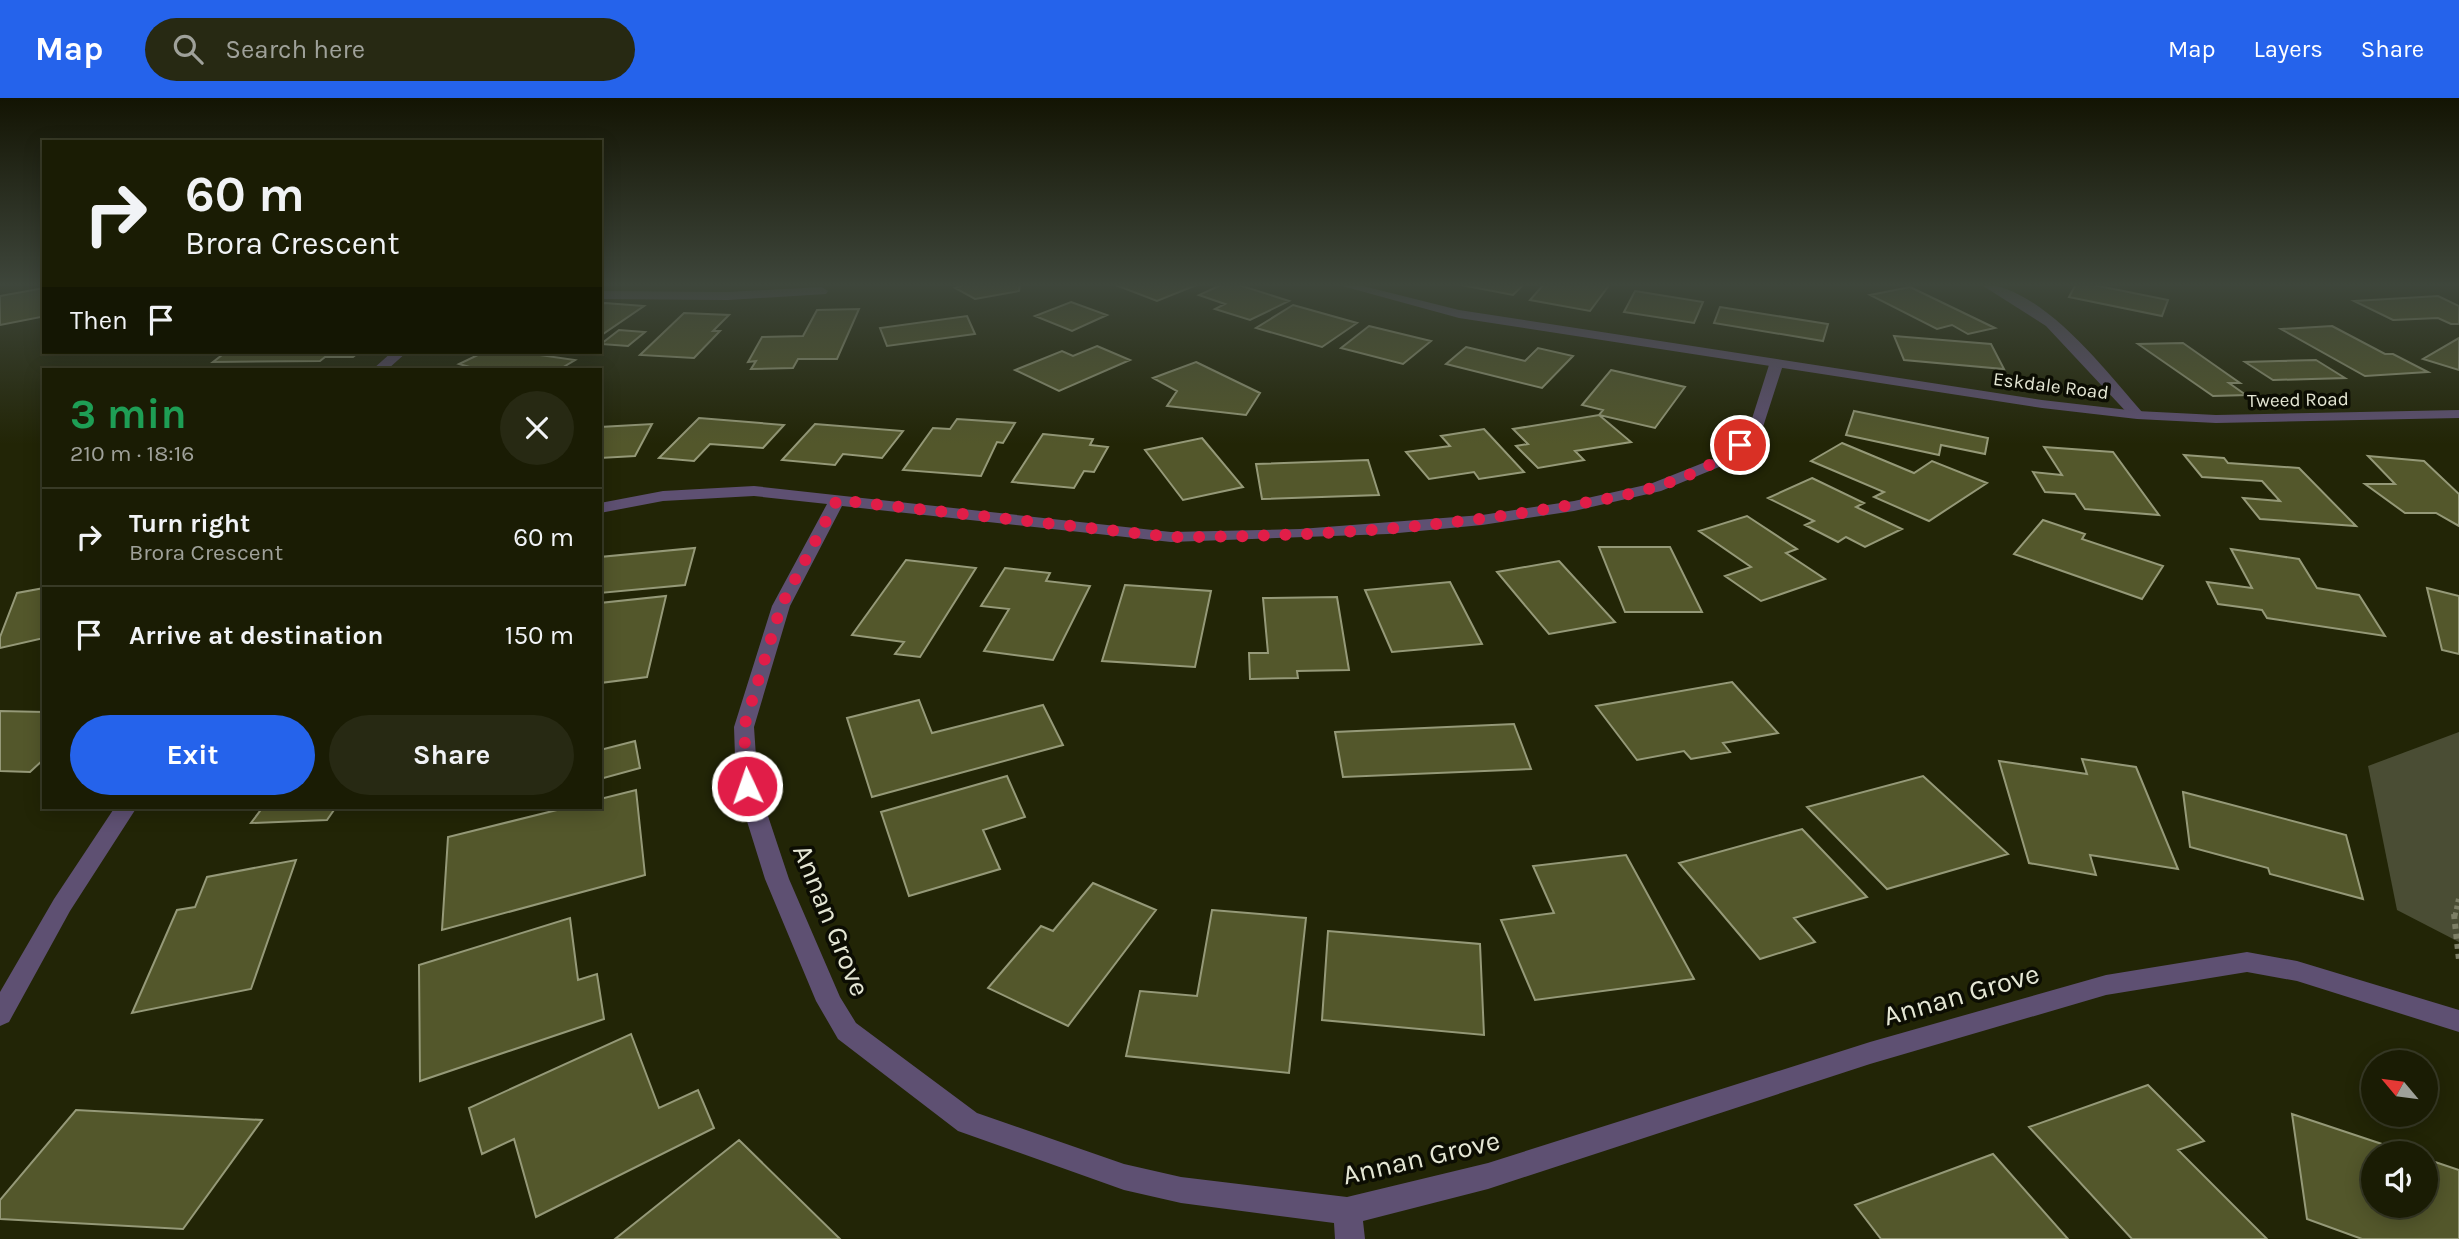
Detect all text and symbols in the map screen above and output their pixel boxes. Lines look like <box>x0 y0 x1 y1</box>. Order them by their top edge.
search box <box>145 18 635 81</box>
text: Map <box>35 30 103 68</box>
icon: search <box>169 30 207 68</box>
text: Search here <box>225 34 365 65</box>
text: Map <box>2168 35 2216 63</box>
text: Layers <box>2254 35 2323 63</box>
text: Share <box>2361 35 2424 63</box>
text: 60 m <box>185 166 305 223</box>
icon: right <box>70 168 161 259</box>
text: Brora Crescent <box>185 225 399 262</box>
icon: arrive <box>142 301 180 339</box>
text: Then <box>70 305 128 336</box>
street label: Eskdale Road <box>1992 368 2110 404</box>
street label: Tweed Road <box>2247 388 2349 412</box>
text: 3 min <box>70 389 187 439</box>
button: close <box>500 391 574 465</box>
pin <box>1710 415 1770 475</box>
icon: arrive <box>1721 426 1759 464</box>
text: 210 m · 18:16 <box>70 440 194 467</box>
text: Turn right <box>129 508 250 539</box>
icon: right <box>70 518 108 556</box>
text: 60 m <box>513 522 574 553</box>
text: Brora Crescent <box>129 539 283 566</box>
icon: arrive <box>70 616 108 654</box>
text: Arrive at destination <box>129 620 383 651</box>
text: 150 m <box>505 620 574 651</box>
button: Exit <box>70 715 315 795</box>
button: Share <box>329 715 574 795</box>
position arrow <box>710 749 784 823</box>
street label: Annan Grove <box>786 839 877 1001</box>
street label: Annan Grove <box>1879 956 2043 1032</box>
north arrow <box>2361 1050 2438 1127</box>
map controls <box>2361 1050 2438 1218</box>
street label: Annan Grove <box>1339 1123 1503 1192</box>
button: sound <box>2361 1141 2438 1218</box>

